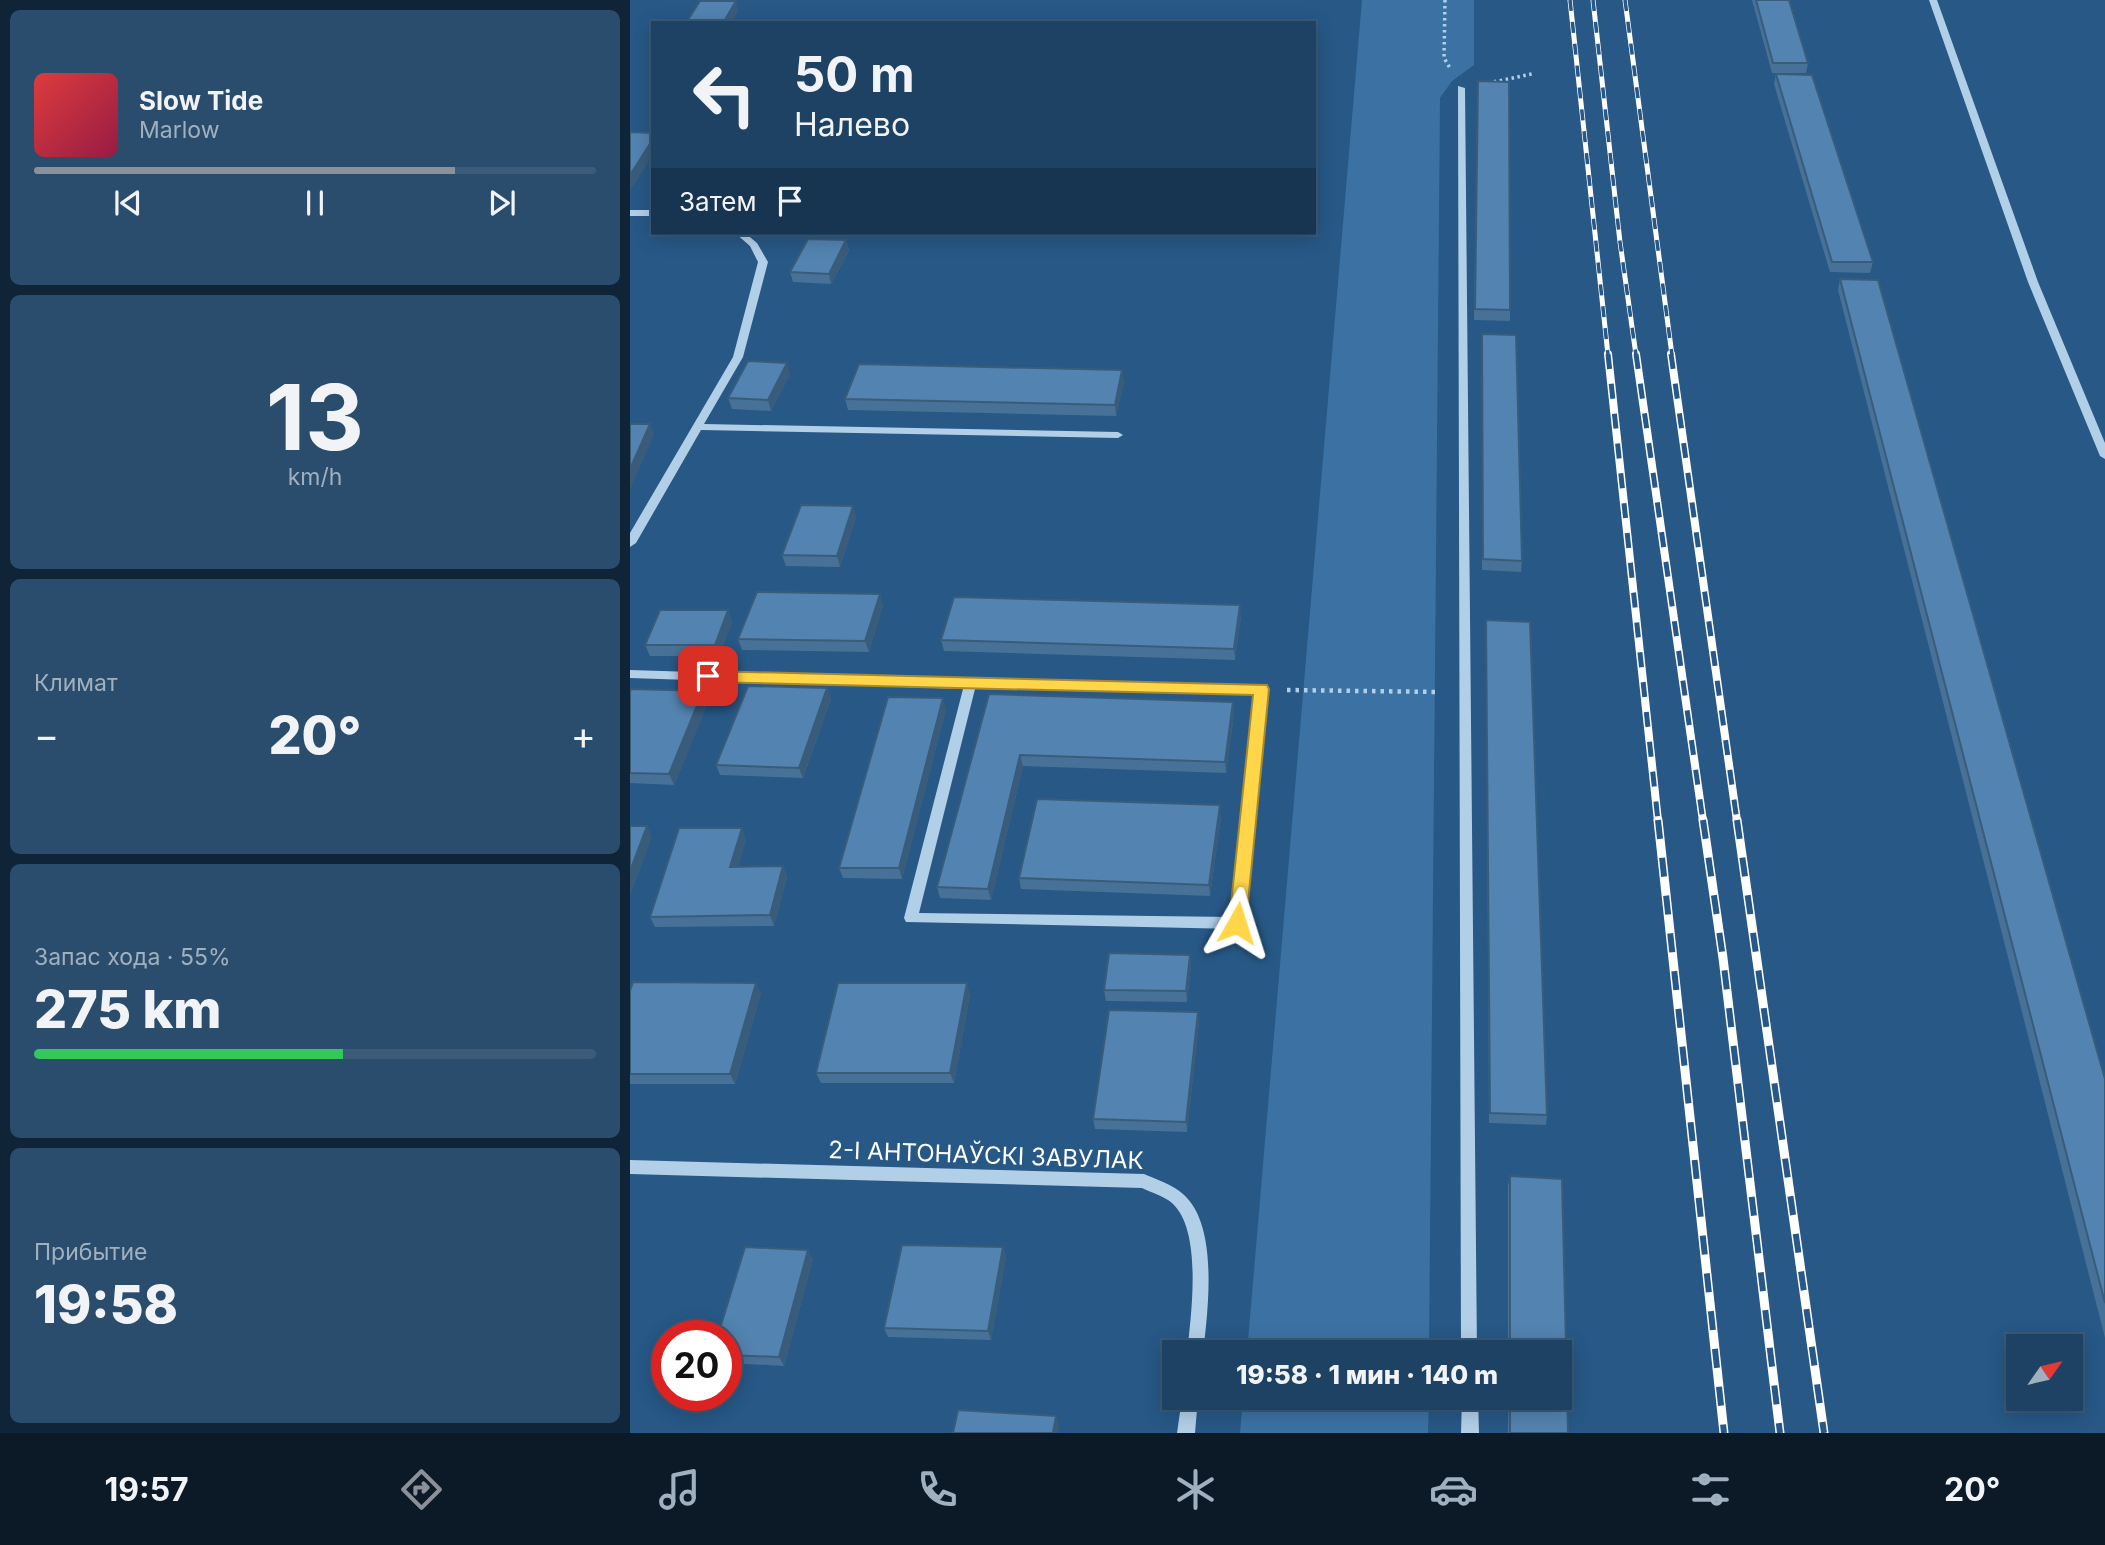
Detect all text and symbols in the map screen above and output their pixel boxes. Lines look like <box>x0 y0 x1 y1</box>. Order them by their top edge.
text: 50 m <box>794 45 915 104</box>
icon: left <box>679 49 770 140</box>
text: Slow Tide <box>139 85 263 116</box>
text: Налево <box>794 105 910 144</box>
text: Marlow <box>139 116 219 144</box>
icon: arrive <box>771 182 809 220</box>
icon: previous <box>109 184 147 222</box>
icon: pause <box>296 184 334 222</box>
icon: next <box>483 184 521 222</box>
text: Затем <box>679 186 757 217</box>
text: 13 <box>266 362 364 472</box>
text: km/h <box>288 463 342 491</box>
pin <box>678 646 738 706</box>
icon: arrive <box>689 657 727 695</box>
text: Климат <box>34 669 118 697</box>
text: 20° <box>268 704 362 767</box>
text: − <box>34 712 59 758</box>
text: + <box>571 712 596 758</box>
position arrow <box>1200 886 1274 960</box>
text: Запас хода · 55% <box>34 943 230 971</box>
text: 275 km <box>34 978 222 1041</box>
street label: 2-І АНТОНАЎСКІ ЗАВУЛАК <box>828 1134 1144 1175</box>
text: Прибытие <box>34 1238 147 1266</box>
text: 19:58 <box>34 1273 178 1336</box>
speed limit sign: 20 <box>651 1320 742 1411</box>
north arrow <box>2006 1334 2082 1410</box>
map controls <box>2006 1334 2083 1411</box>
text: 19:58 · 1 мин · 140 m <box>1236 1359 1498 1390</box>
icon: directions <box>397 1465 446 1514</box>
icon: music <box>655 1465 704 1514</box>
icon: phone <box>913 1465 962 1514</box>
icon: climate <box>1171 1465 1220 1514</box>
icon: car <box>1429 1465 1478 1514</box>
icon: filters <box>1686 1465 1735 1514</box>
text: 19:57 <box>104 1470 189 1509</box>
text: 20° <box>1944 1470 2001 1509</box>

